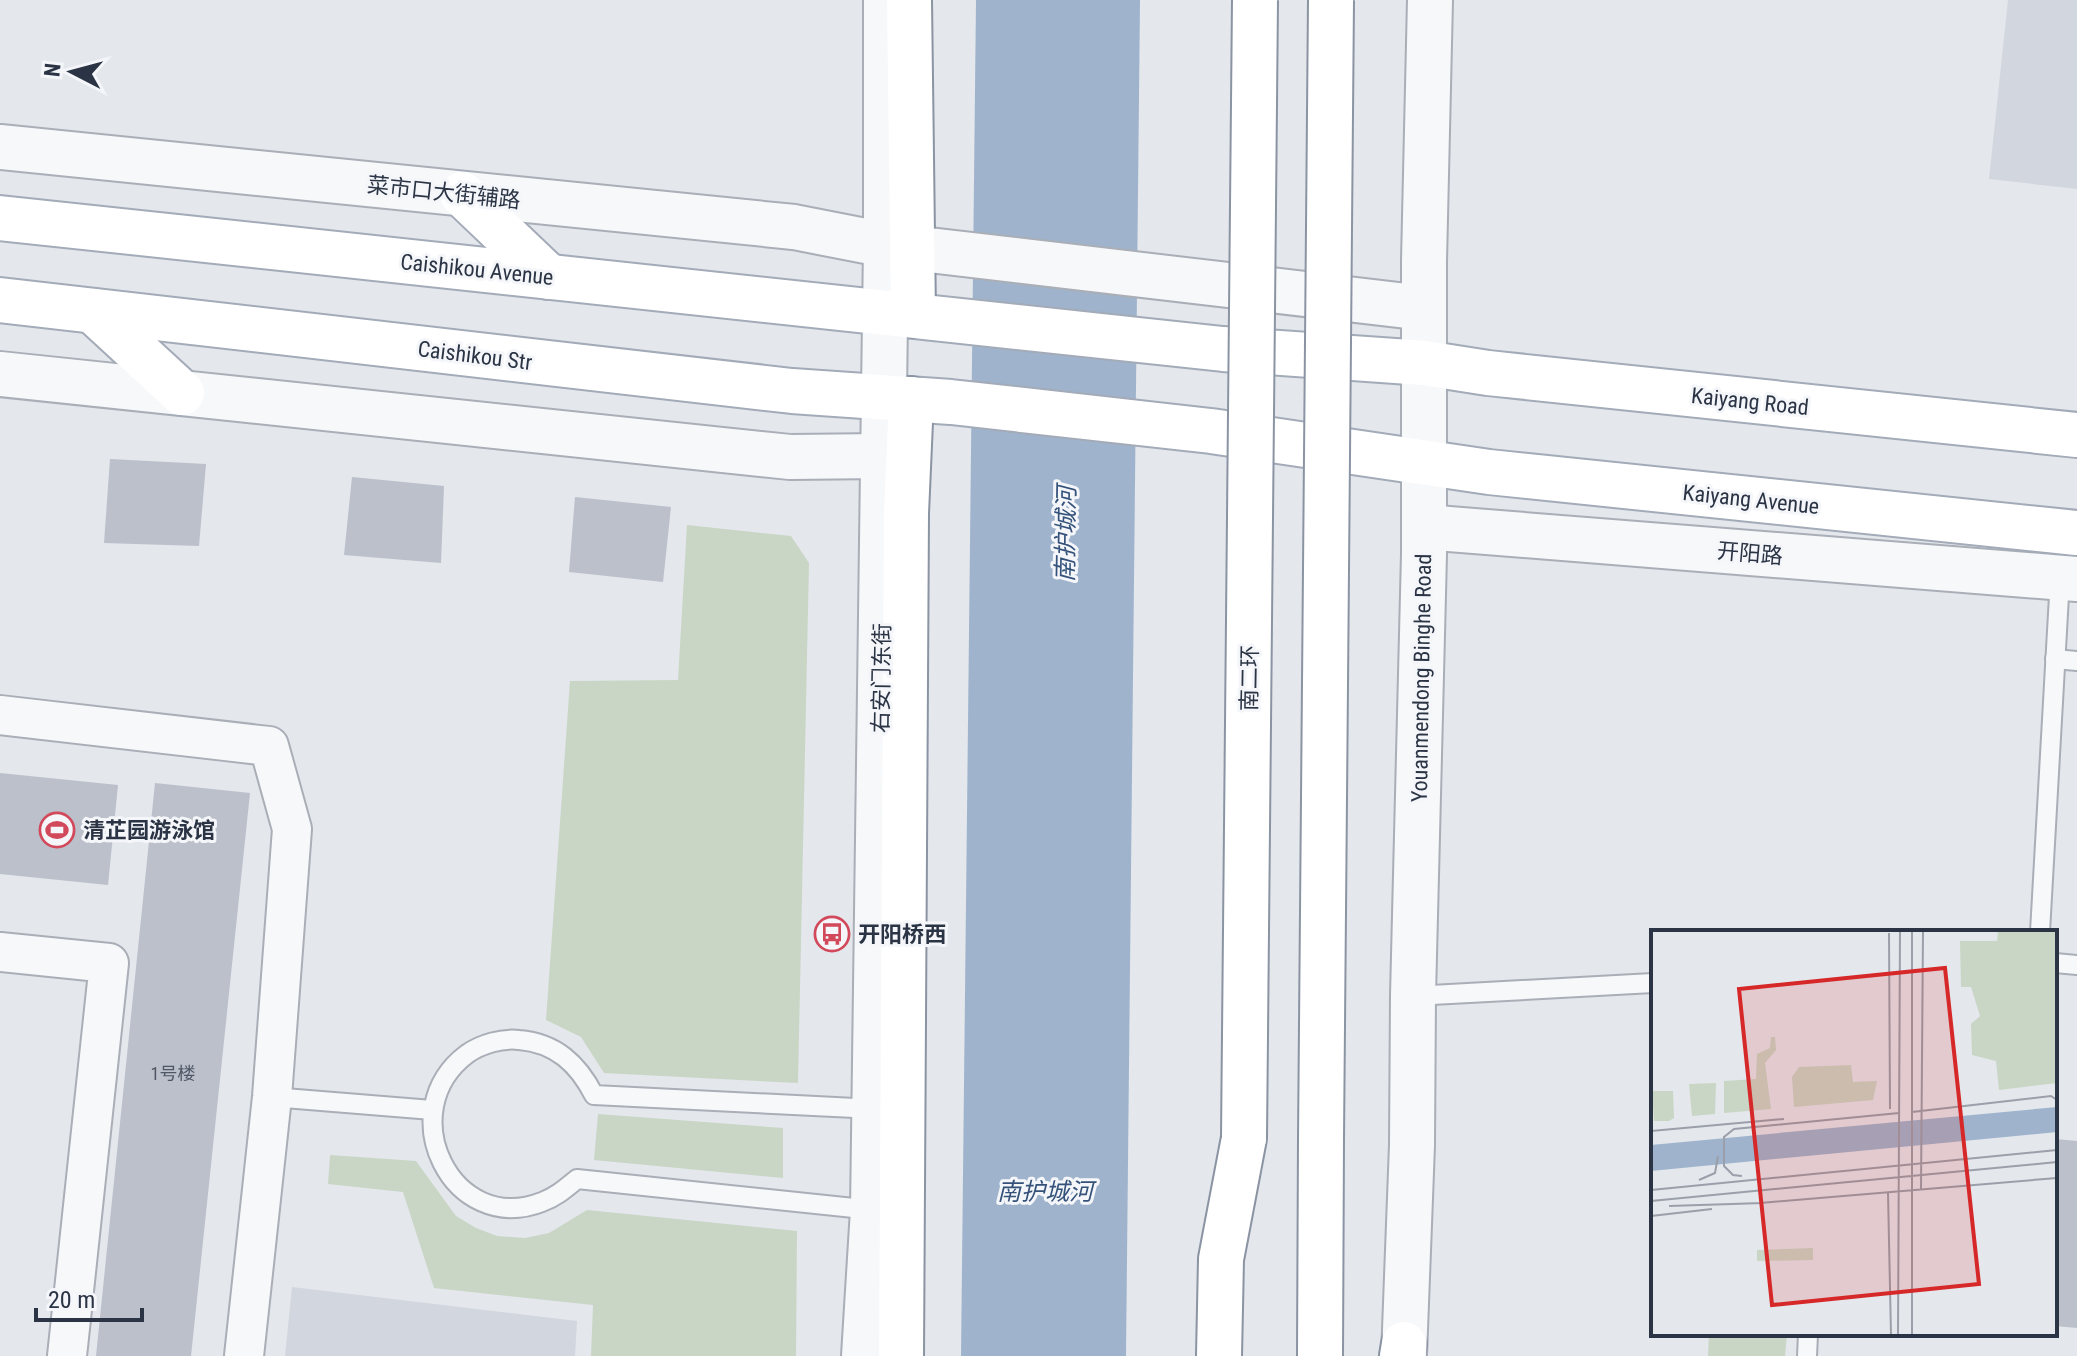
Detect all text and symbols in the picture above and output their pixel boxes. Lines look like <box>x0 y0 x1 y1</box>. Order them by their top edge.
north arrow <box>32 32 112 112</box>
text: N <box>39 62 66 78</box>
street label: 菜市口大街辅路 <box>366 172 522 213</box>
street label: Caishikou Avenue <box>399 249 555 290</box>
street label: Caishikou Str <box>416 336 534 375</box>
street label: Kaiyang Road <box>1690 383 1810 420</box>
street label: Kaiyang Avenue <box>1682 480 1820 519</box>
water label: 南护城河 <box>1051 482 1081 582</box>
street label: 开阳路 <box>1716 538 1784 569</box>
street label: Youanmendong Binghe Road <box>1407 554 1436 802</box>
street label: 右安门东街 <box>868 623 895 733</box>
street label: 南二环 <box>1236 645 1263 711</box>
sports icon: 清芷园游泳馆 <box>38 811 76 849</box>
place label: 清芷园游泳馆 <box>83 818 215 843</box>
bus stop icon: 开阳桥西 <box>813 915 851 953</box>
place label: 开阳桥西 <box>858 922 946 947</box>
inset map <box>1651 930 2057 1336</box>
house number: 1号楼 <box>151 1063 195 1084</box>
water label: 南护城河 <box>997 1178 1097 1206</box>
scale bar <box>36 1272 142 1322</box>
text: 20 m <box>48 1286 95 1314</box>

